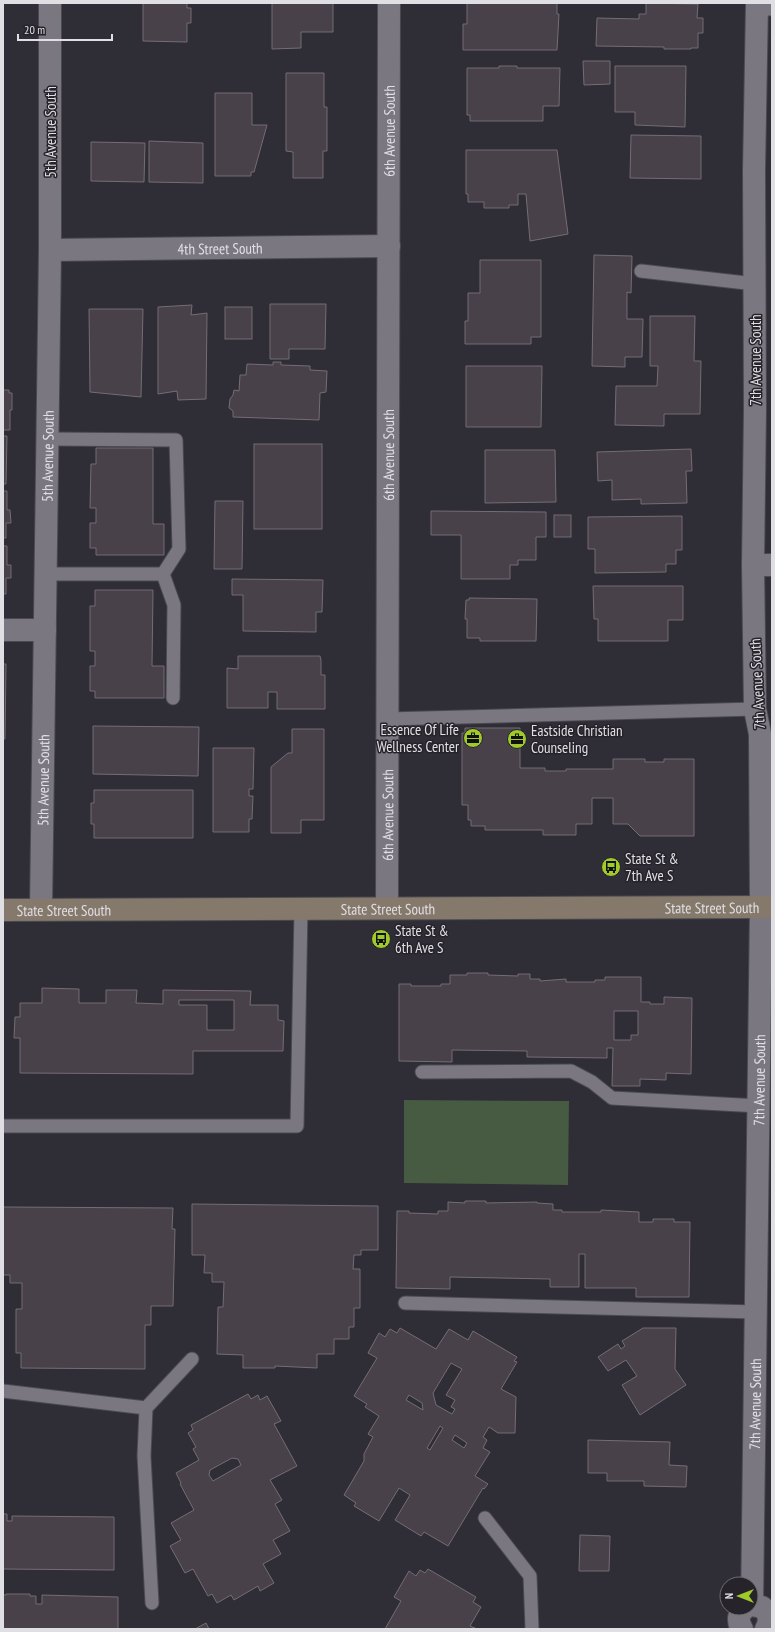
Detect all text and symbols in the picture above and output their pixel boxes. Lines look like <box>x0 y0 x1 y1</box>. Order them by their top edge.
scale bar <box>18 16 112 42</box>
text: 20 m <box>24 22 45 37</box>
street label: 6th Avenue South <box>379 85 398 177</box>
street label: 5th Avenue South <box>41 86 60 178</box>
street label: 4th Street South <box>177 238 263 258</box>
street label: 7th Avenue South <box>746 314 765 406</box>
street label: 6th Avenue South <box>378 409 398 501</box>
street label: 5th Avenue South <box>37 410 57 502</box>
street label: 7th Avenue South <box>745 638 769 730</box>
place label: Essence Of Life Wellness Center <box>377 720 460 756</box>
place label: Eastside Christian Counseling <box>531 721 623 757</box>
office icon: Essence Of Life Wellness Center <box>462 727 484 749</box>
office icon: Eastside Christian Counseling <box>506 728 528 750</box>
street label: 5th Avenue South <box>33 734 53 826</box>
street label: 6th Avenue South <box>378 769 397 861</box>
place label: State St & 7th Ave S <box>625 849 679 885</box>
bus stop icon: State St & 7th Ave S <box>600 856 622 878</box>
street label: State Street South <box>665 898 759 917</box>
street label: State Street South <box>341 899 435 918</box>
street label: State Street South <box>17 900 111 919</box>
place label: State St & 6th Ave S <box>395 921 449 957</box>
bus stop icon: State St & 6th Ave S <box>370 928 392 950</box>
street label: 7th Avenue South <box>749 1034 769 1126</box>
street label: 7th Avenue South <box>745 1358 765 1450</box>
north arrow <box>719 1576 759 1616</box>
text: N <box>722 1593 736 1599</box>

